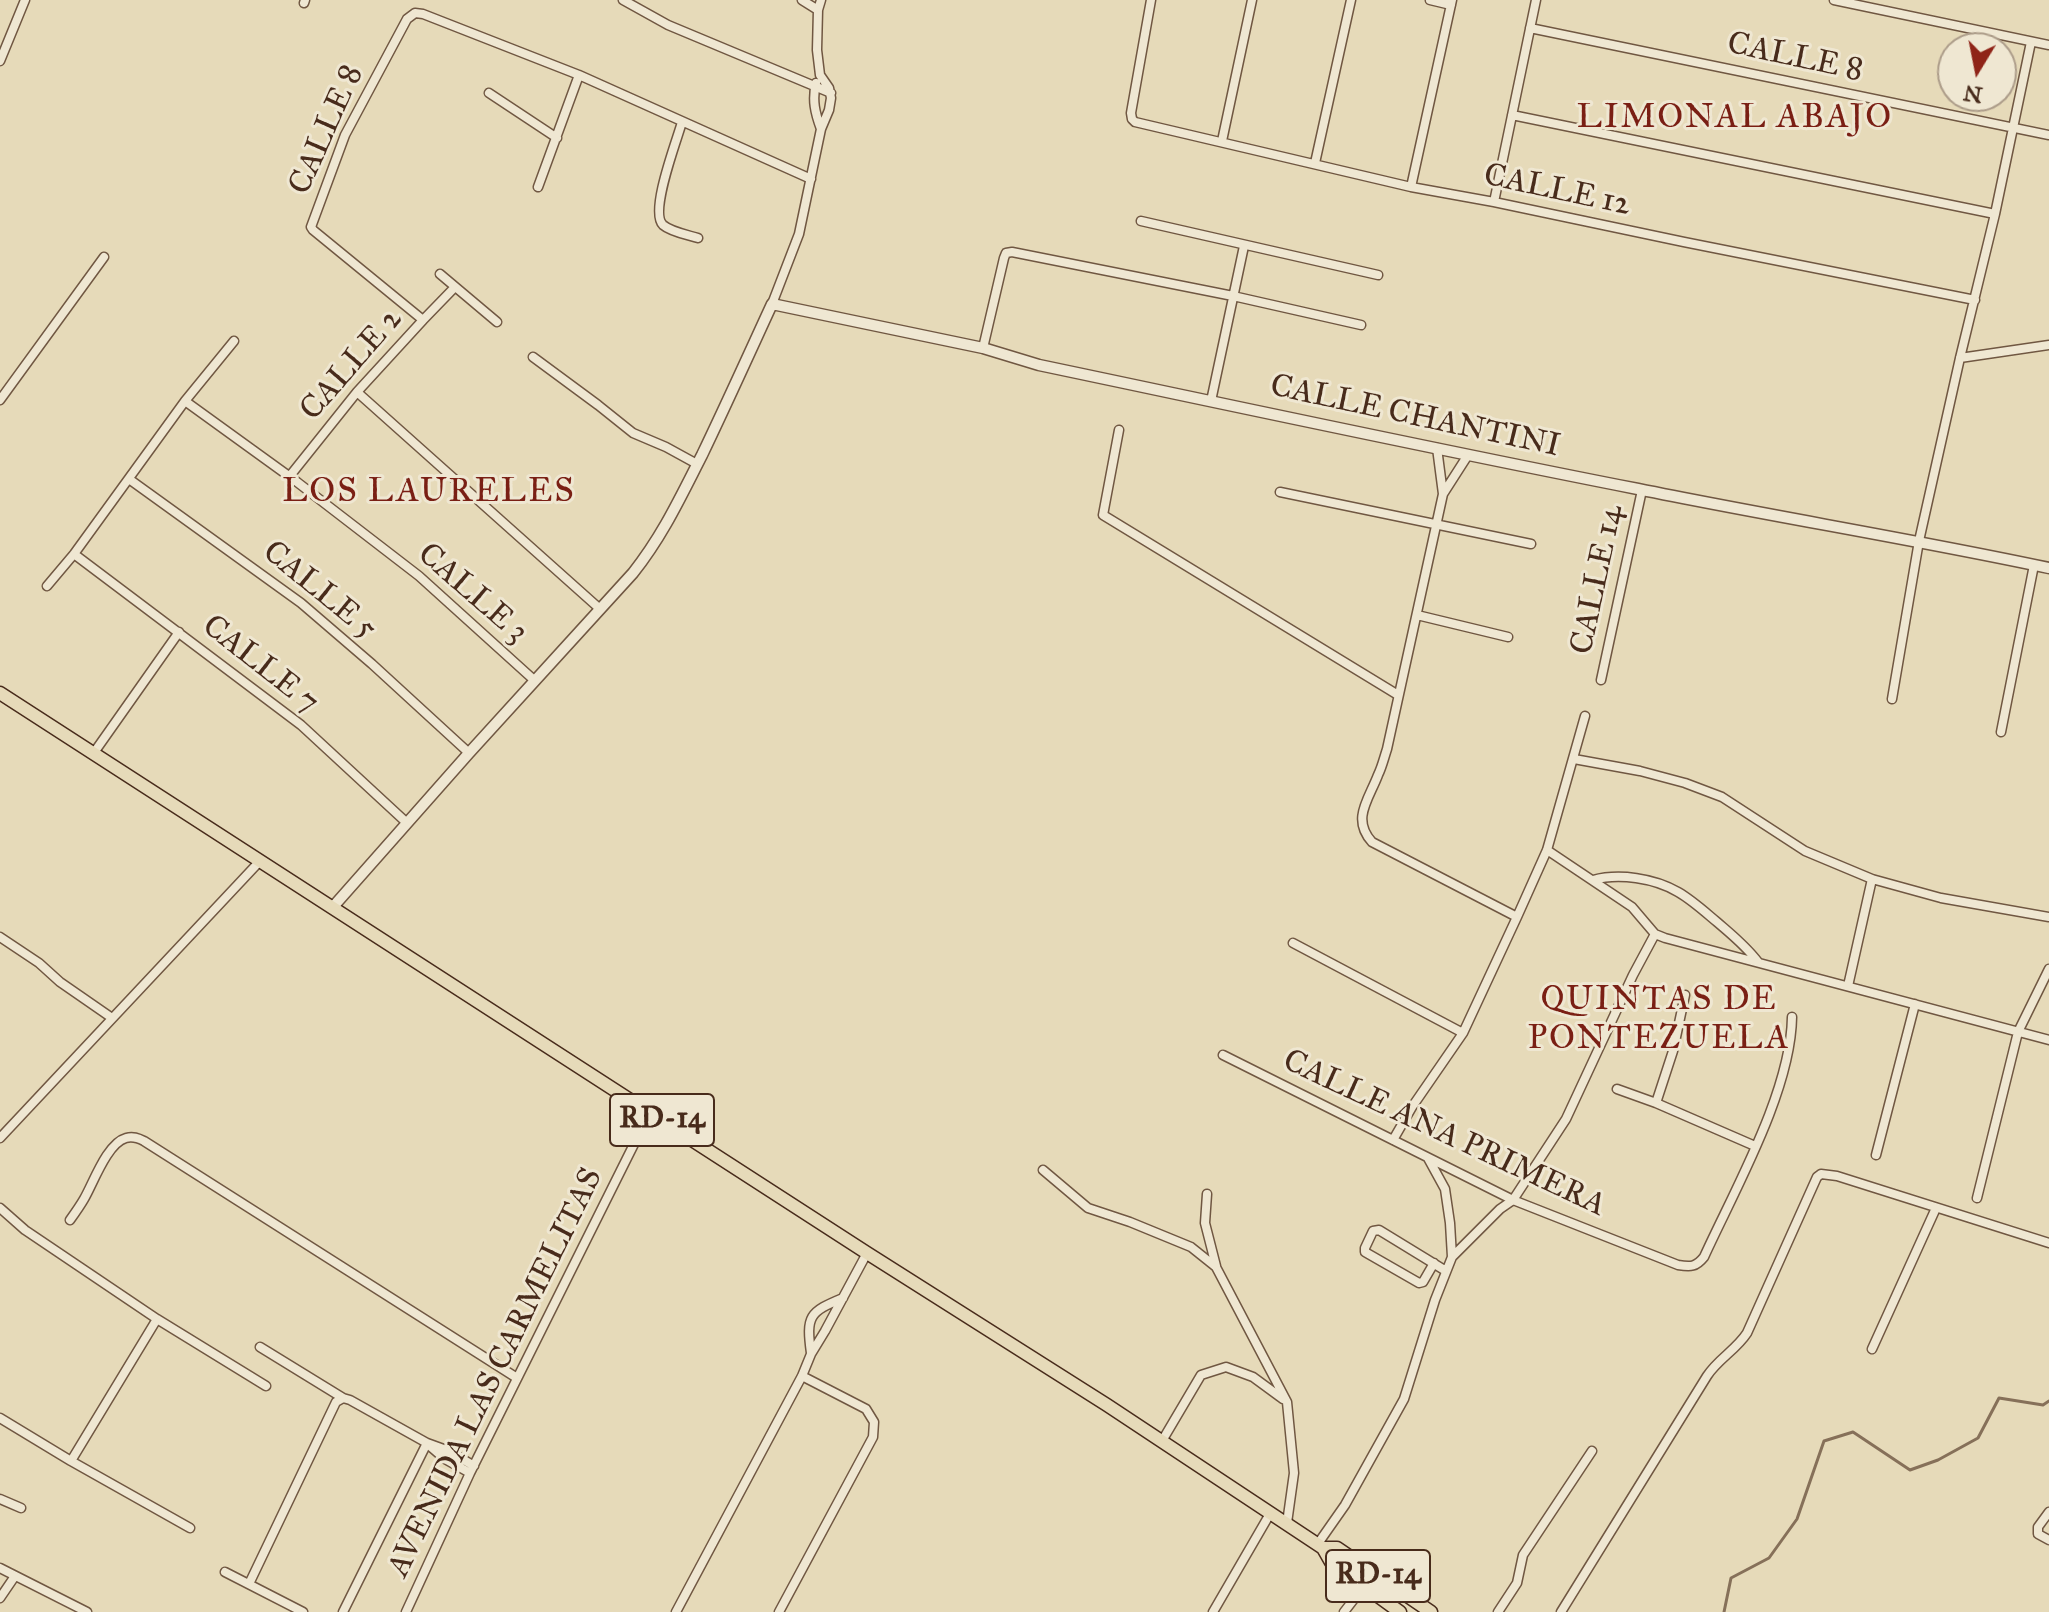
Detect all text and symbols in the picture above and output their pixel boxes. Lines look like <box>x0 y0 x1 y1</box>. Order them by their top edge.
street label: CALLE 8 <box>1724 25 1866 91</box>
north arrow <box>1937 32 2017 112</box>
street label: CALLE 8 <box>282 59 372 201</box>
text: N <box>1962 79 1985 109</box>
district label: LIMONAL ABAJO <box>1577 99 1893 139</box>
street label: CALLE 12 <box>1480 157 1634 225</box>
street label: CALLE 2 <box>293 301 411 429</box>
street label: CALLE CHANTINI <box>1267 368 1563 466</box>
district label: LOS LAURELES <box>282 473 576 513</box>
street label: CALLE 14 <box>1564 502 1632 658</box>
street label: CALLE 5 <box>254 533 384 649</box>
street label: CALLE 3 <box>409 536 535 652</box>
street label: CALLE 7 <box>194 608 326 722</box>
district label: QUINTAS DE PONTEZUELA <box>1528 981 1790 1060</box>
street label: CALLE ANA PRIMERA <box>1276 1042 1612 1226</box>
road number: RD-14 <box>610 1094 714 1146</box>
street label: AVENIDA LAS CARMELITAS <box>380 1162 612 1584</box>
road number: RD-14 <box>1326 1550 1430 1602</box>

